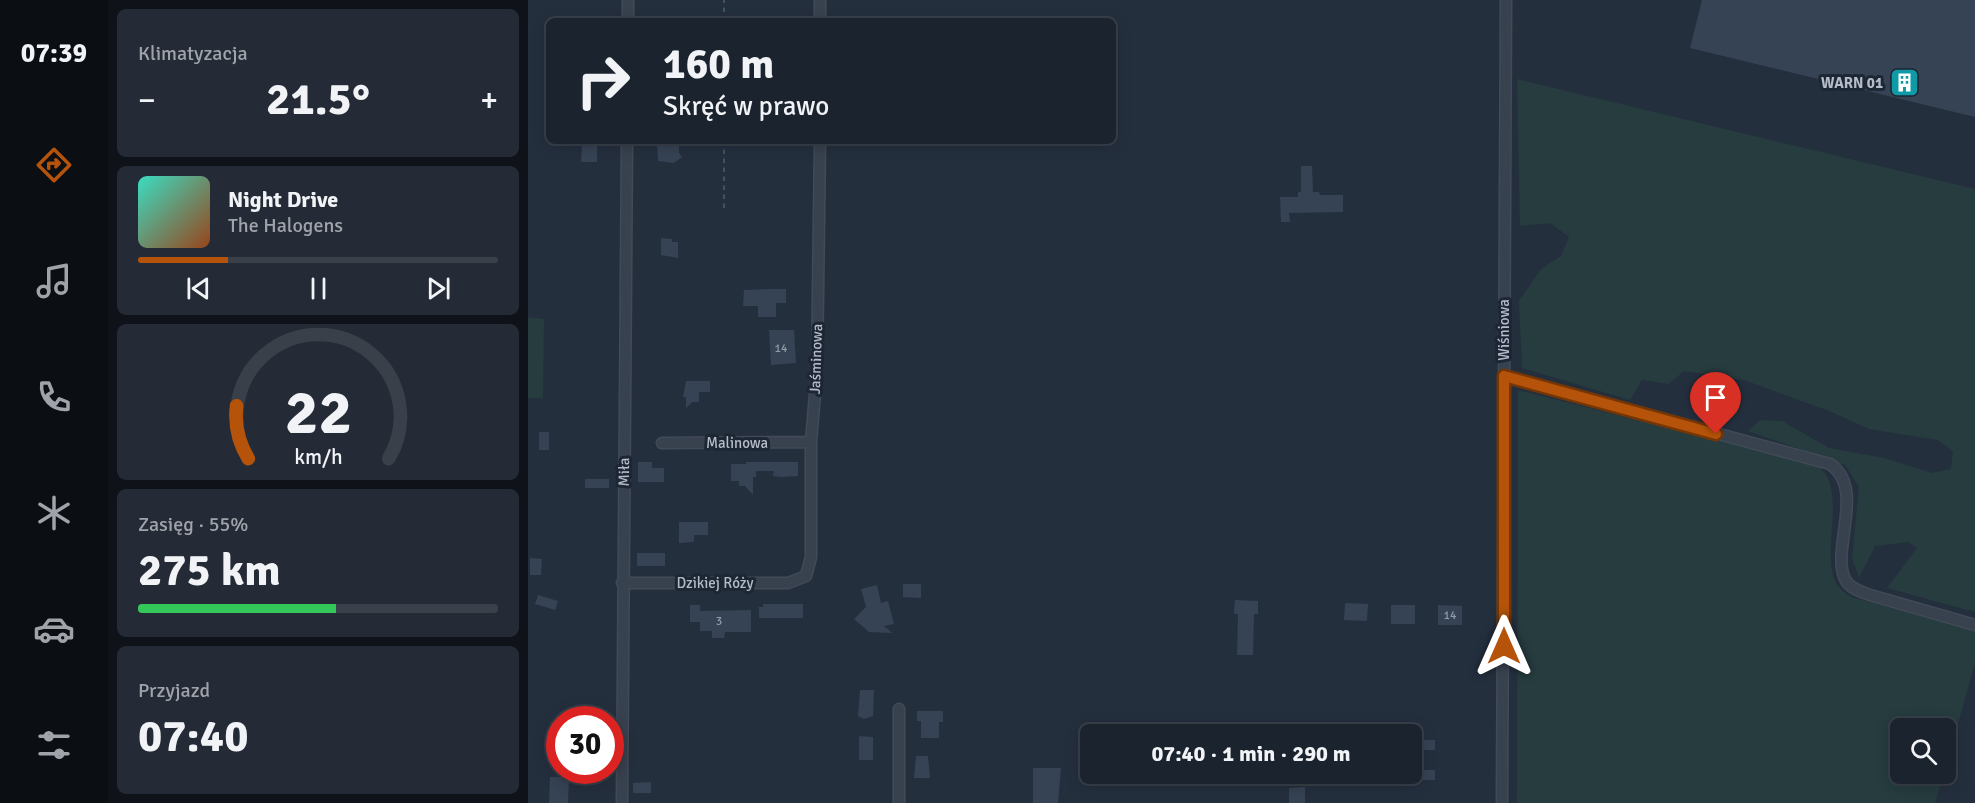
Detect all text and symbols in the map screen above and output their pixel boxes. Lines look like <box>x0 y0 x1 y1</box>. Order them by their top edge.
text: 07:39 <box>21 37 87 70</box>
text: 160 m <box>663 39 774 90</box>
text: Klimatyzacja <box>138 41 248 66</box>
icon: right <box>564 42 642 120</box>
building icon: WARN 01 <box>1888 67 1920 99</box>
text: 21.5° <box>266 72 370 127</box>
place label: WARN 01 <box>1821 74 1883 92</box>
text: − <box>138 80 156 121</box>
text: + <box>480 80 498 121</box>
text: Skręć w prawo <box>663 90 829 123</box>
icon: directions <box>33 144 75 186</box>
text: Night Drive <box>228 186 338 213</box>
text: The Halogens <box>228 213 343 238</box>
icon: music <box>33 260 75 302</box>
icon: previous <box>182 272 215 305</box>
icon: pause <box>302 272 335 305</box>
icon: next <box>422 272 455 305</box>
street label: Wiśniowa <box>1495 299 1513 361</box>
street label: Jaśminowa <box>806 323 826 395</box>
house number: 14 <box>775 341 788 356</box>
pin <box>1690 372 1741 434</box>
text: 22 <box>284 374 352 451</box>
icon: phone <box>33 376 75 418</box>
icon: arrive <box>1699 381 1732 414</box>
street label: Malinowa <box>706 434 768 452</box>
text: km/h <box>294 444 342 470</box>
street label: Miła <box>615 457 633 487</box>
icon: climate <box>33 492 75 534</box>
text: Zasięg · 55% <box>138 512 248 537</box>
text: 275 km <box>138 543 281 598</box>
street label: Dzikiej Róży <box>677 574 753 592</box>
icon: car <box>33 608 75 650</box>
house number: 14 <box>1444 608 1457 623</box>
house number: 3 <box>716 614 722 629</box>
position arrow <box>1472 614 1536 678</box>
text: Przyjazd <box>138 678 210 703</box>
speed limit sign: 30 <box>546 706 624 784</box>
text: 07:40 <box>138 709 248 764</box>
map controls <box>1890 718 1956 784</box>
button: search <box>1890 718 1956 784</box>
icon: filters <box>33 724 75 766</box>
text: 07:40 · 1 min · 290 m <box>1151 740 1351 767</box>

